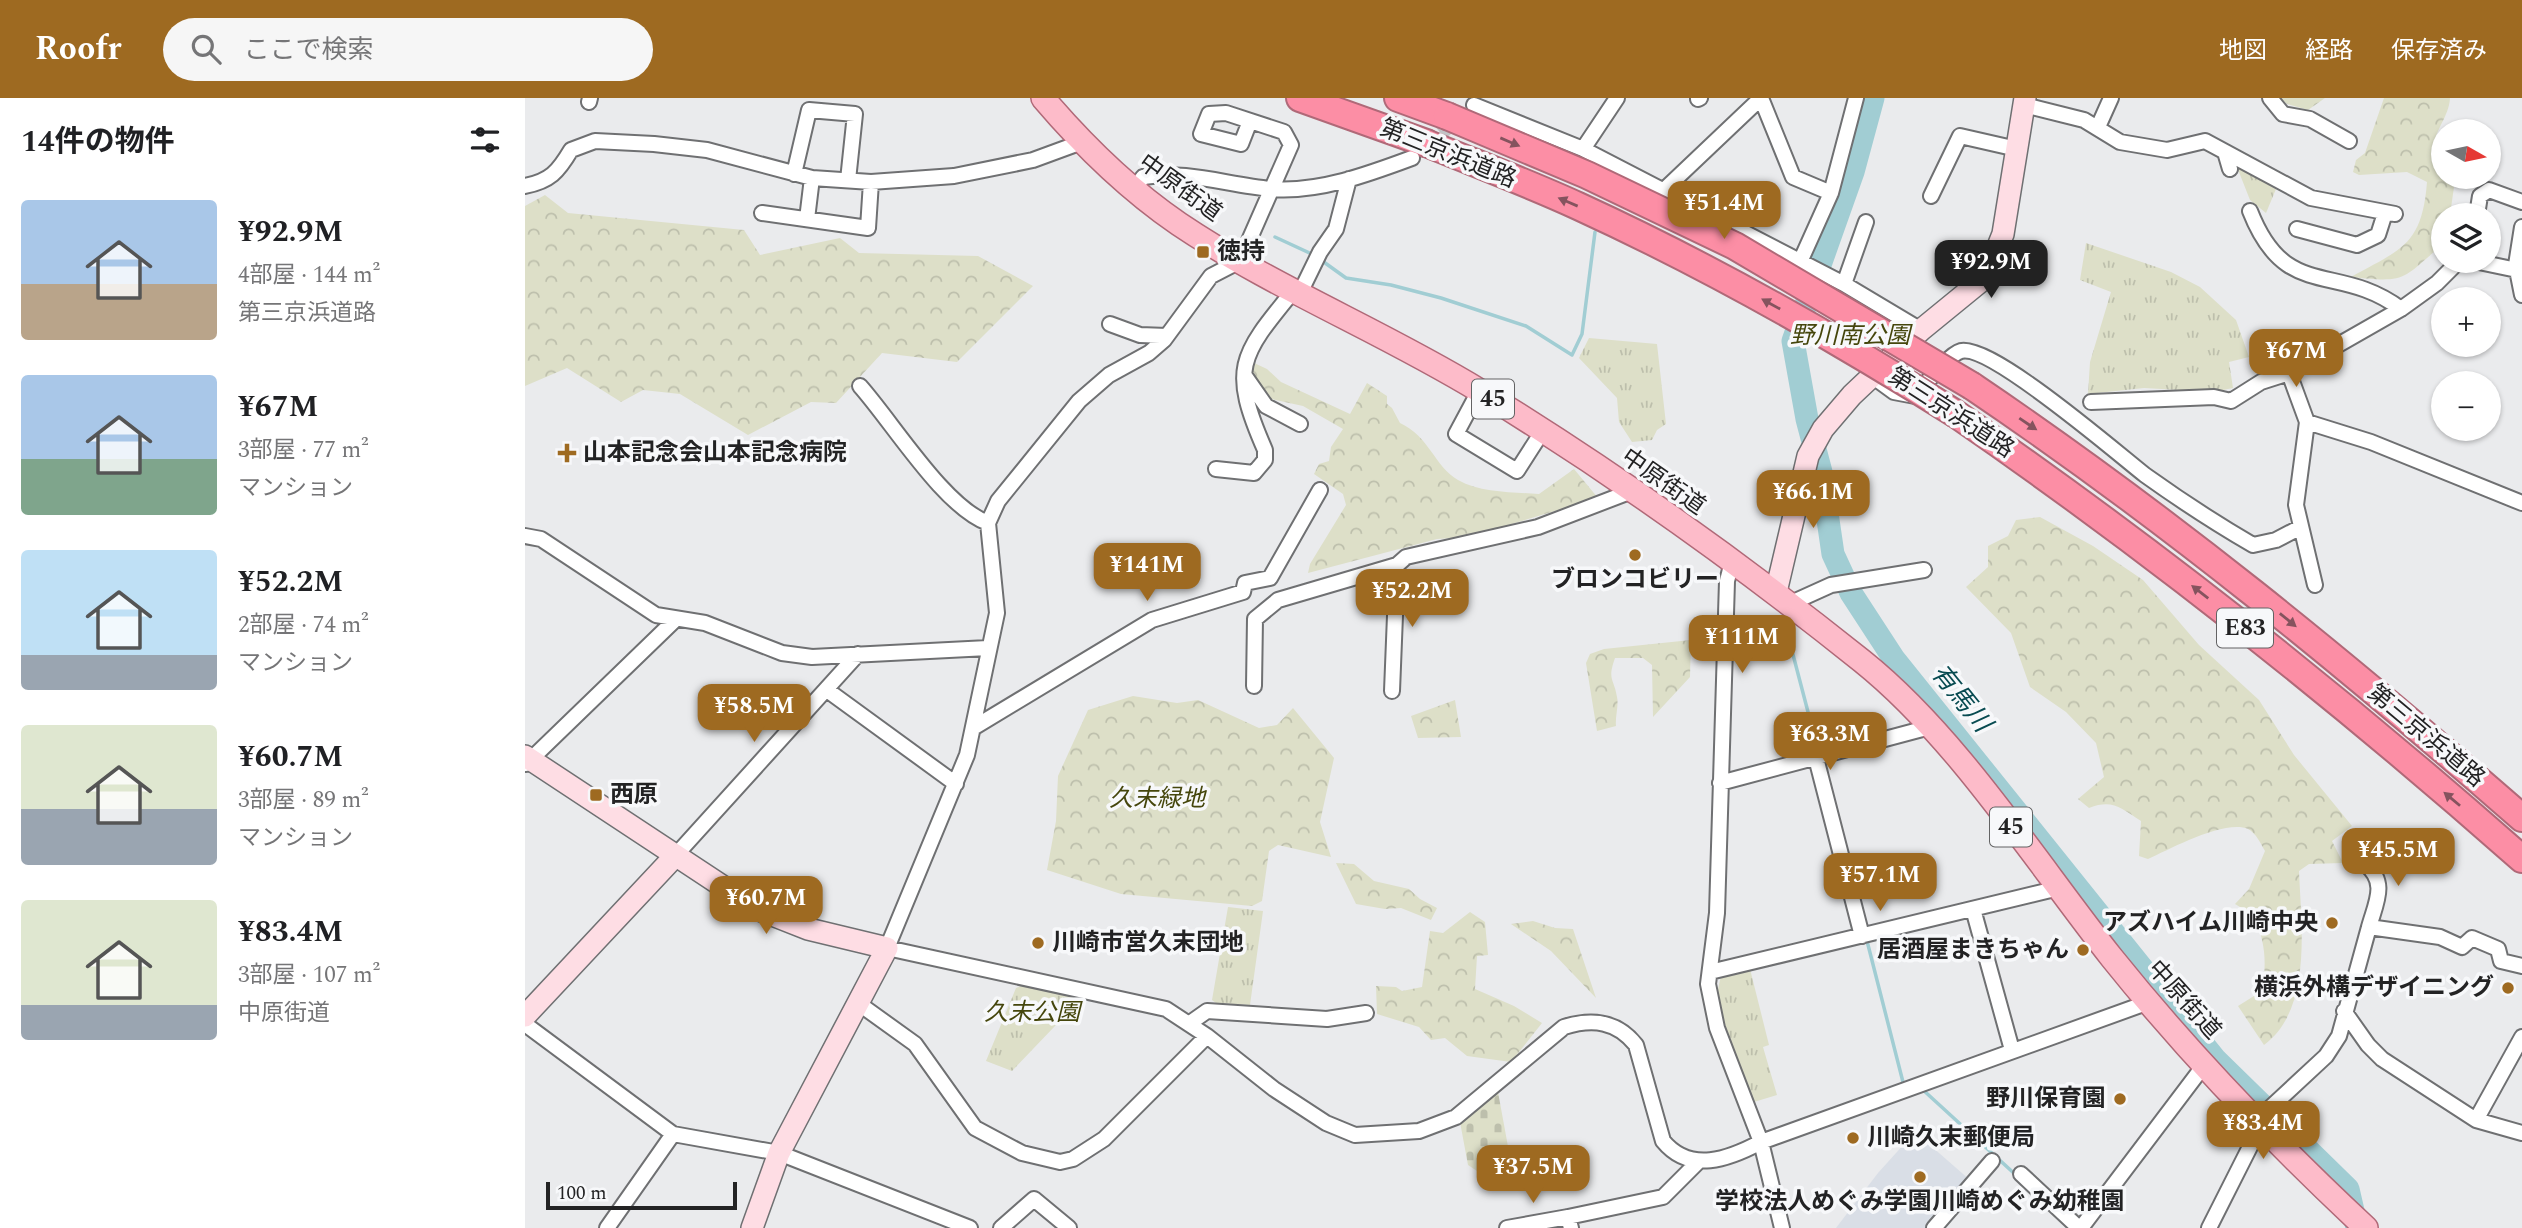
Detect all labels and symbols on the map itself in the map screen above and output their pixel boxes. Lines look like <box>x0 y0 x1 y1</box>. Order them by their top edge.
street label: 第三京浜道路 <box>1374 110 1522 198</box>
north arrow <box>2431 119 2501 189</box>
one-way arrow <box>1500 137 1521 148</box>
street label: 中原街道 <box>1131 145 1229 231</box>
pin: ¥51.4M <box>1667 181 1781 241</box>
one-way arrow <box>1557 196 1578 207</box>
place label: 徳持 <box>1217 234 1265 270</box>
pin: ¥92.9M <box>1934 240 2048 300</box>
marker: 徳持 <box>1195 244 1211 260</box>
one-way arrow <box>1761 298 1780 310</box>
park label: 野川南公園 <box>1790 318 1913 354</box>
pin: ¥67M <box>2255 330 2337 389</box>
street label: 第三京浜道路 <box>1881 359 2021 467</box>
road number: 45 <box>1472 380 1514 418</box>
one-way arrow <box>2019 417 2037 431</box>
place label: 山本記念会山本記念病院 <box>583 435 847 471</box>
street label: 中原街道 <box>1613 440 1713 524</box>
marker: 山本記念会山本記念病院 <box>557 443 577 463</box>
pin: ¥66.1M <box>1756 470 1870 530</box>
pin: ¥141M <box>1098 544 1196 603</box>
marker: ブロンコビリー <box>1627 547 1643 563</box>
place label: ブロンコビリー <box>1551 562 1719 598</box>
pin: ¥52.2M <box>1355 570 1469 629</box>
one-way arrow <box>2191 586 2209 600</box>
road number: E83 <box>2217 608 2273 648</box>
one-way arrow <box>2279 612 2296 627</box>
pin: ¥111M <box>1693 616 1791 675</box>
water label: 有馬川 <box>1921 655 2003 743</box>
street label: 第三京浜道路 <box>2359 676 2493 796</box>
pin: ¥58.5M <box>697 684 811 744</box>
pin: ¥63.3M <box>1773 712 1887 772</box>
place label: 西原 <box>610 777 658 813</box>
park label: 久末緑地 <box>1109 781 1208 817</box>
marker: 西原 <box>588 787 604 803</box>
one-way arrow <box>2443 791 2461 806</box>
road number: 45 <box>1990 807 2032 846</box>
pin: ¥45.5M <box>2341 828 2455 888</box>
pin: ¥57.1M <box>1823 854 1937 913</box>
pin: ¥60.7M <box>709 876 823 936</box>
place label: アズハイム川崎中央 <box>2103 905 2318 941</box>
marker: アズハイム川崎中央 <box>2324 915 2340 931</box>
place label: 川崎市営久末団地 <box>1052 925 1244 961</box>
place label: 居酒屋まきちゃん <box>1877 932 2069 968</box>
marker: 川崎市営久末団地 <box>1030 935 1046 951</box>
marker: 居酒屋まきちゃん <box>2075 942 2091 958</box>
street label: 中原街道 <box>2139 952 2229 1048</box>
place label: 横浜外構デザイニング <box>2254 970 2494 1006</box>
marker: 横浜外構デザイニング <box>2500 980 2516 996</box>
park label: 久末公園 <box>984 995 1083 1031</box>
place label: 野川保育園 <box>1986 1081 2106 1117</box>
marker: 野川保育園 <box>2112 1091 2128 1107</box>
pin: ¥83.4M <box>2206 1102 2320 1161</box>
place label: 川崎久末郵便局 <box>1867 1120 2035 1156</box>
marker: 川崎久末郵便局 <box>1845 1130 1861 1146</box>
pin: ¥37.5M <box>1476 1146 1590 1205</box>
marker: 学校法人めぐみ学園川崎めぐみ幼稚園 <box>1912 1169 1928 1185</box>
scale bar <box>546 1179 737 1211</box>
place label: 学校法人めぐみ学園川崎めぐみ幼稚園 <box>1715 1184 2125 1220</box>

